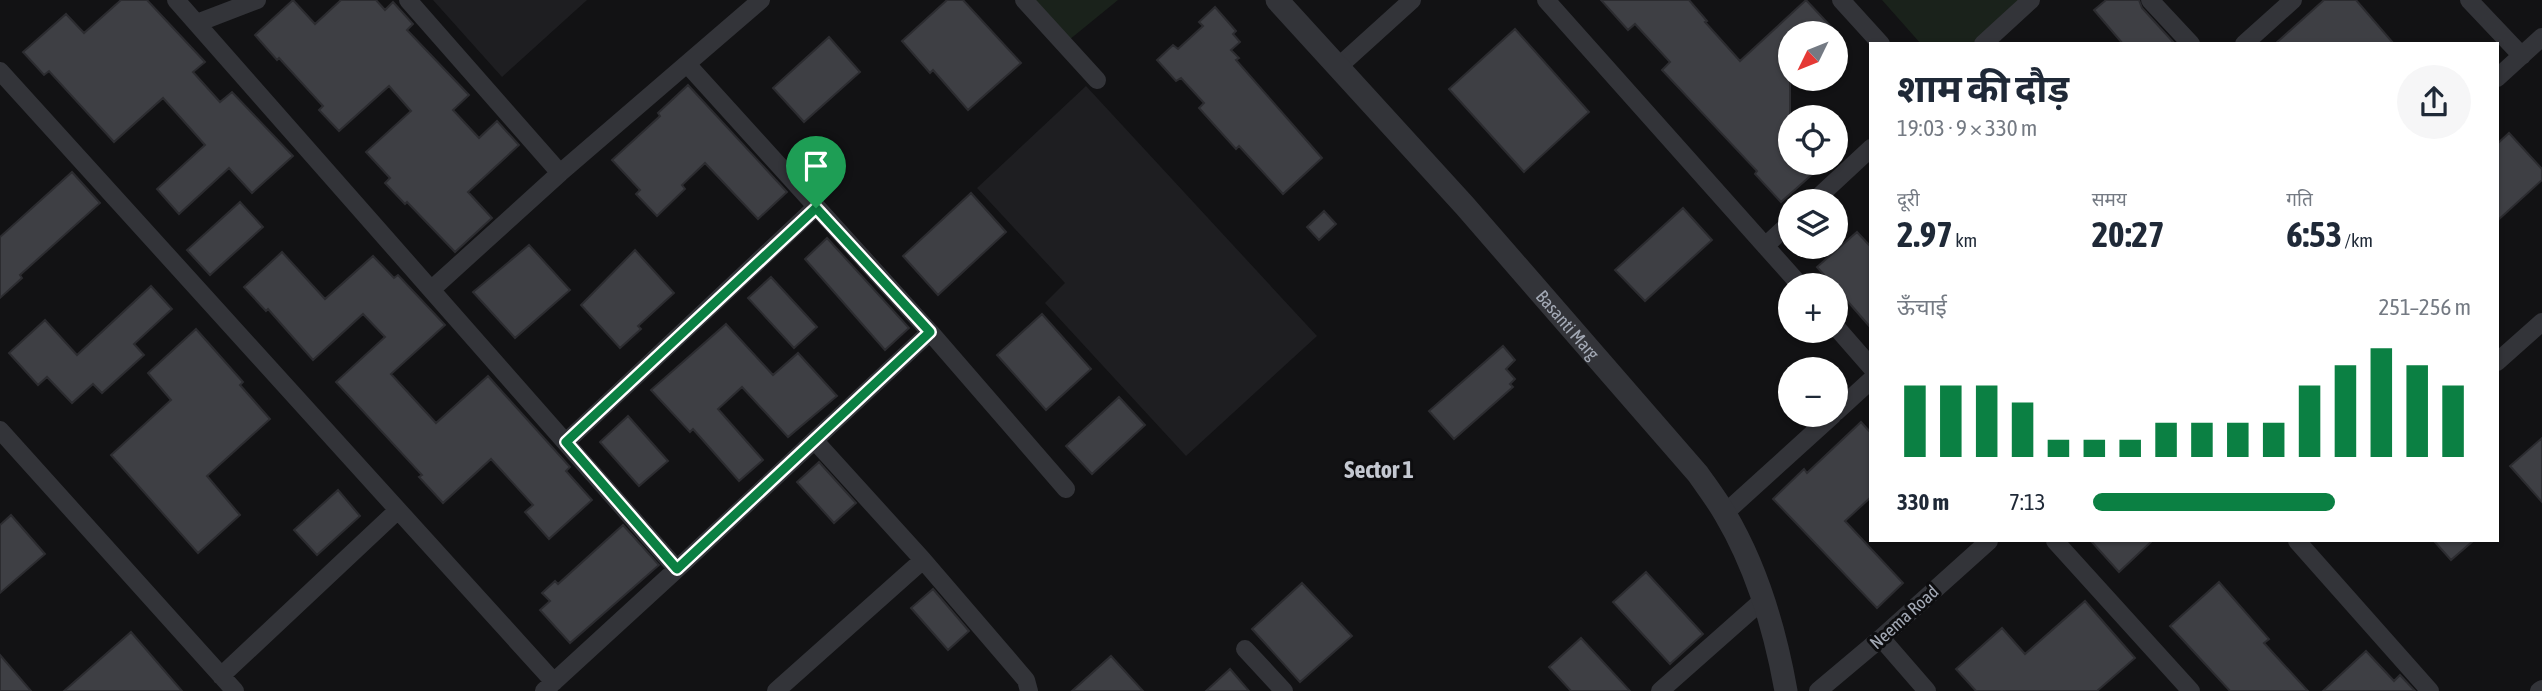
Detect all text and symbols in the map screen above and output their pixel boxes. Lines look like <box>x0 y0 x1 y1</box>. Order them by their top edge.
north arrow <box>1778 21 1848 91</box>
map controls <box>1778 21 1848 427</box>
button: share <box>2397 65 2471 139</box>
text: शाम की दौड़ <box>1897 67 2069 110</box>
button: locate <box>1778 105 1848 175</box>
text: 19:03 · 9 × 330 m <box>1897 115 2037 141</box>
pin <box>786 136 846 208</box>
icon: arrive <box>797 147 835 185</box>
text: दूरी <box>1897 188 1920 210</box>
text: समय <box>2092 188 2127 210</box>
text: गति <box>2286 188 2313 210</box>
button: layers <box>1778 189 1848 259</box>
text: 2.97 <box>1897 214 1953 254</box>
text: 20:27 <box>2092 214 2164 254</box>
text: 6:53 <box>2286 214 2342 254</box>
text: km <box>1953 229 1977 251</box>
text: /km <box>2342 229 2373 251</box>
button: + <box>1778 273 1848 343</box>
street label: Basanti Marg <box>1532 286 1604 364</box>
text: ऊँचाई <box>1897 294 1947 320</box>
text: 251–256 m <box>2378 294 2471 320</box>
button: − <box>1778 357 1848 427</box>
district label: Sector 1 <box>1344 456 1414 483</box>
text: 330 m <box>1897 489 1949 515</box>
text: 7:13 <box>2009 489 2046 515</box>
street label: Neema Road <box>1865 581 1943 653</box>

